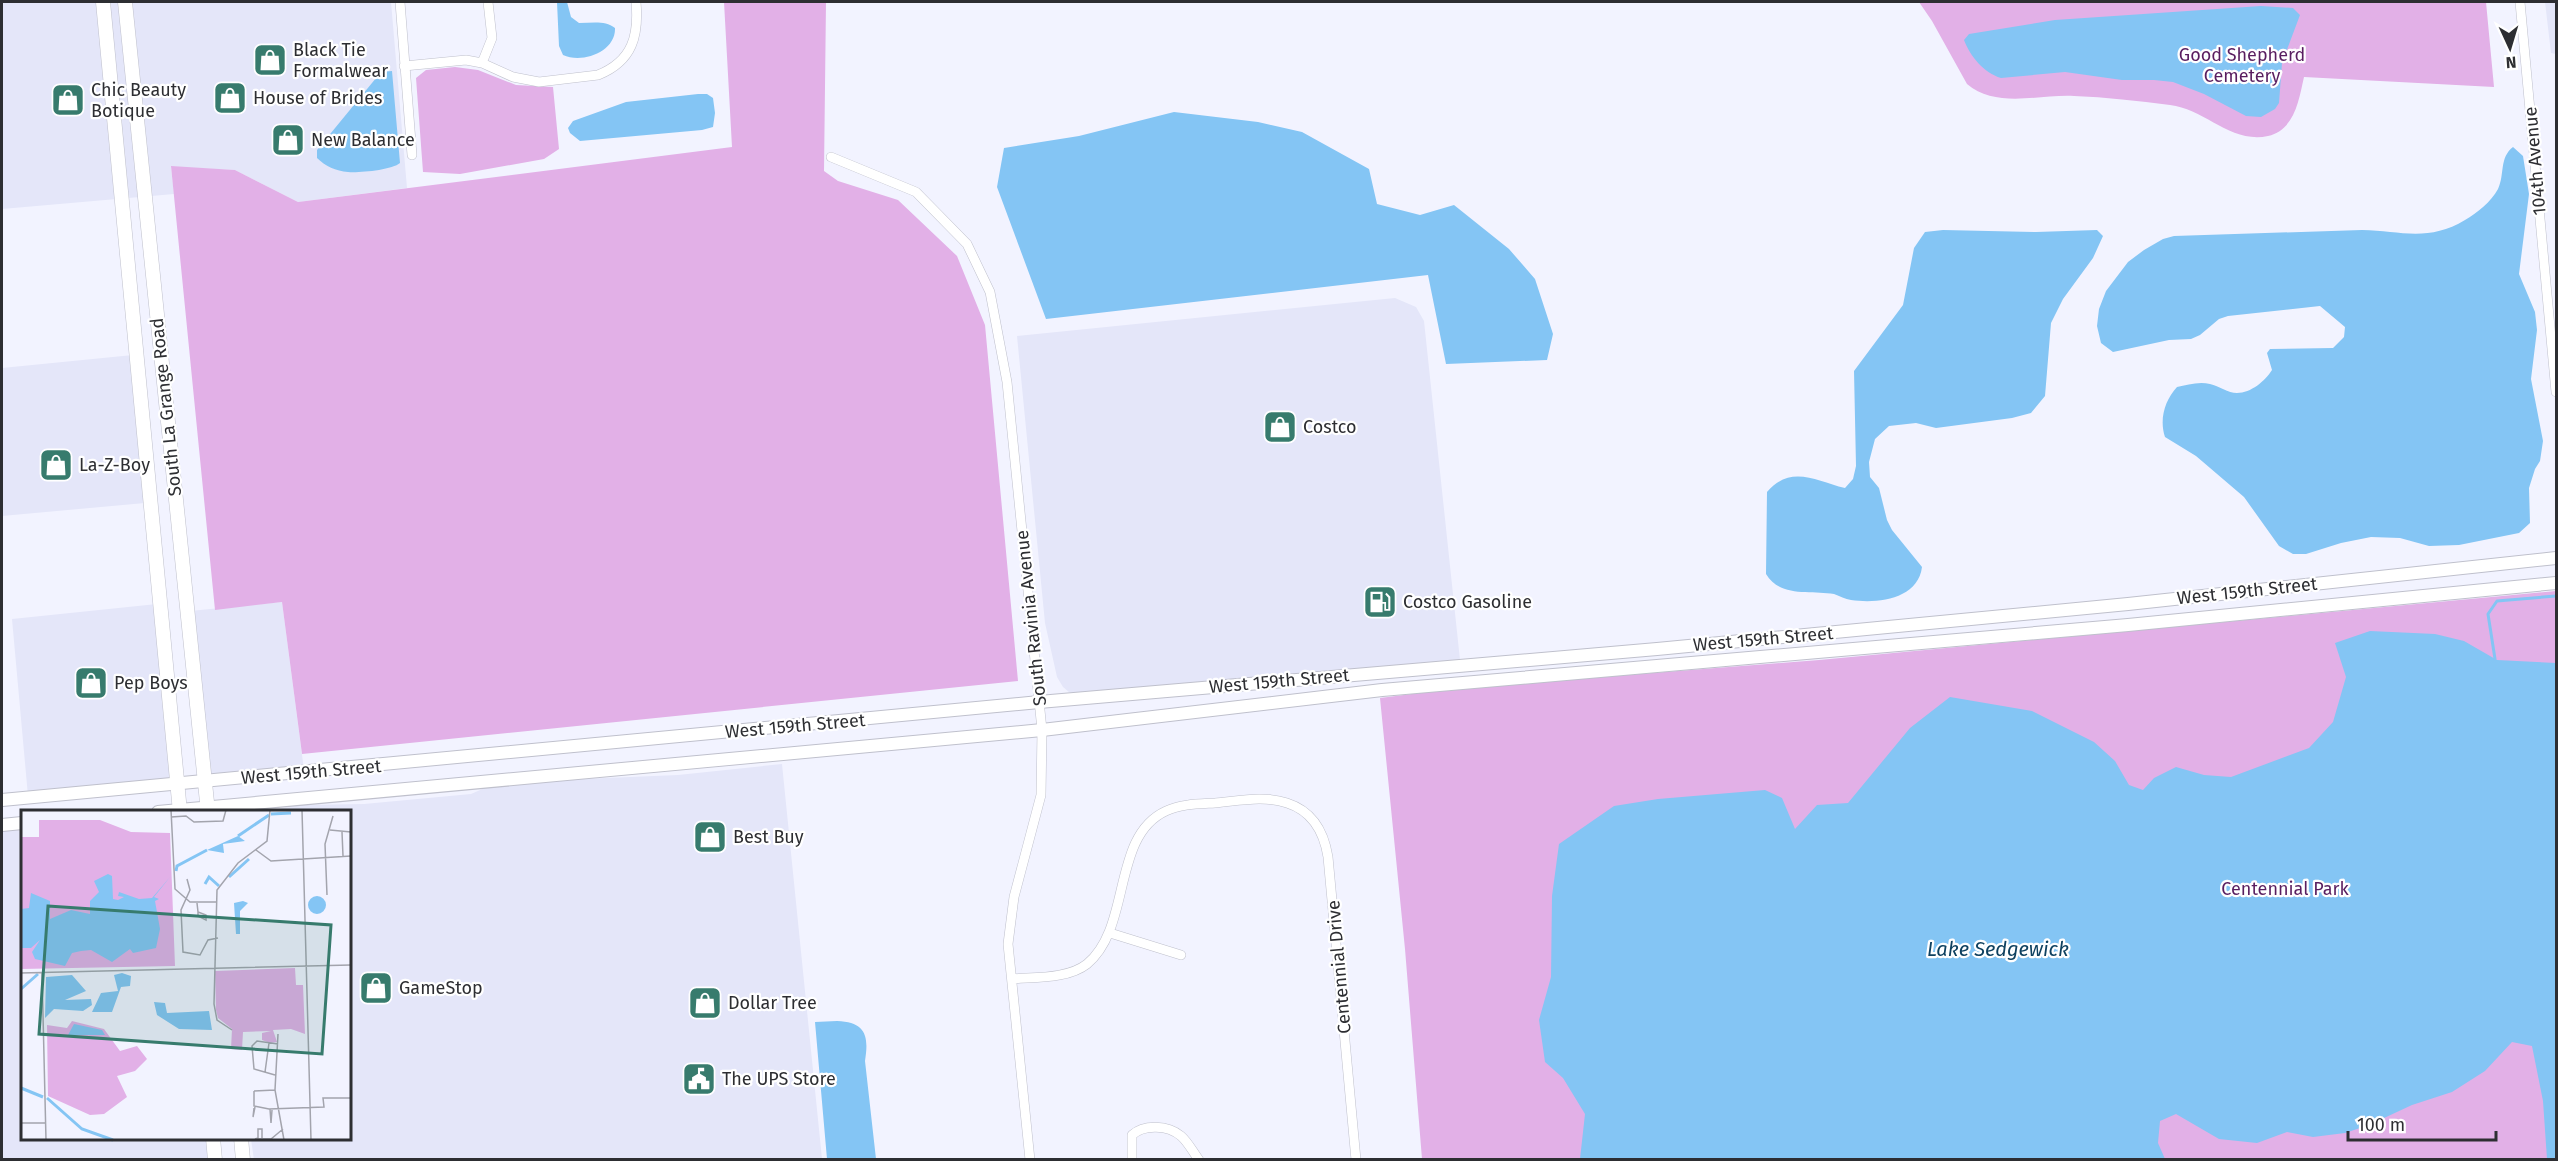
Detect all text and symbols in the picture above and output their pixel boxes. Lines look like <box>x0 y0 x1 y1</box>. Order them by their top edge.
north arrow <box>2480 18 2540 78</box>
place label: Black Tie Formalwear <box>293 39 388 82</box>
shop icon: Black Tie Formalwear <box>252 42 288 78</box>
park label: Good Shepherd Cemetery <box>2179 44 2305 87</box>
text: N <box>2505 53 2517 72</box>
place label: Chic Beauty Botique <box>91 79 186 122</box>
shop icon: House of Brides <box>212 80 248 116</box>
shop icon: Chic Beauty Botique <box>50 82 86 118</box>
place label: House of Brides <box>253 87 382 109</box>
street label: 104th Avenue <box>2519 106 2551 216</box>
shop icon: New Balance <box>270 122 306 158</box>
place label: New Balance <box>311 129 415 151</box>
street label: South La Grange Road <box>146 317 186 497</box>
shop icon: Costco <box>1262 409 1298 445</box>
place label: Costco <box>1303 416 1357 438</box>
shop icon: La-Z-Boy <box>38 447 74 483</box>
place label: La-Z-Boy <box>79 454 150 476</box>
street label: South Ravinia Avenue <box>1011 529 1051 707</box>
street label: West 159th Street <box>2176 573 2319 609</box>
fuel station icon: Costco Gasoline <box>1362 584 1398 620</box>
place label: Costco Gasoline <box>1403 591 1532 613</box>
street label: West 159th Street <box>1692 622 1835 656</box>
street label: West 159th Street <box>1208 664 1351 698</box>
shop icon: Pep Boys <box>73 665 109 701</box>
place label: Pep Boys <box>114 672 188 694</box>
street label: West 159th Street <box>724 709 867 743</box>
street label: West 159th Street <box>240 755 383 789</box>
inset map <box>21 810 351 1140</box>
shop icon: Best Buy <box>692 819 728 855</box>
place label: Best Buy <box>733 826 804 848</box>
park label: Centennial Park <box>2221 878 2349 900</box>
street label: Centennial Drive <box>1322 899 1356 1035</box>
water label: Lake Sedgewick <box>1927 937 2069 961</box>
shop icon: GameStop <box>358 970 394 1006</box>
place label: GameStop <box>399 977 483 999</box>
shop icon: Dollar Tree <box>687 985 723 1021</box>
place label: Dollar Tree <box>728 992 817 1014</box>
public building icon: The UPS Store <box>681 1061 717 1097</box>
place label: The UPS Store <box>722 1068 836 1090</box>
scale bar <box>2348 1104 2496 1142</box>
text: 100 m <box>2357 1114 2405 1136</box>

